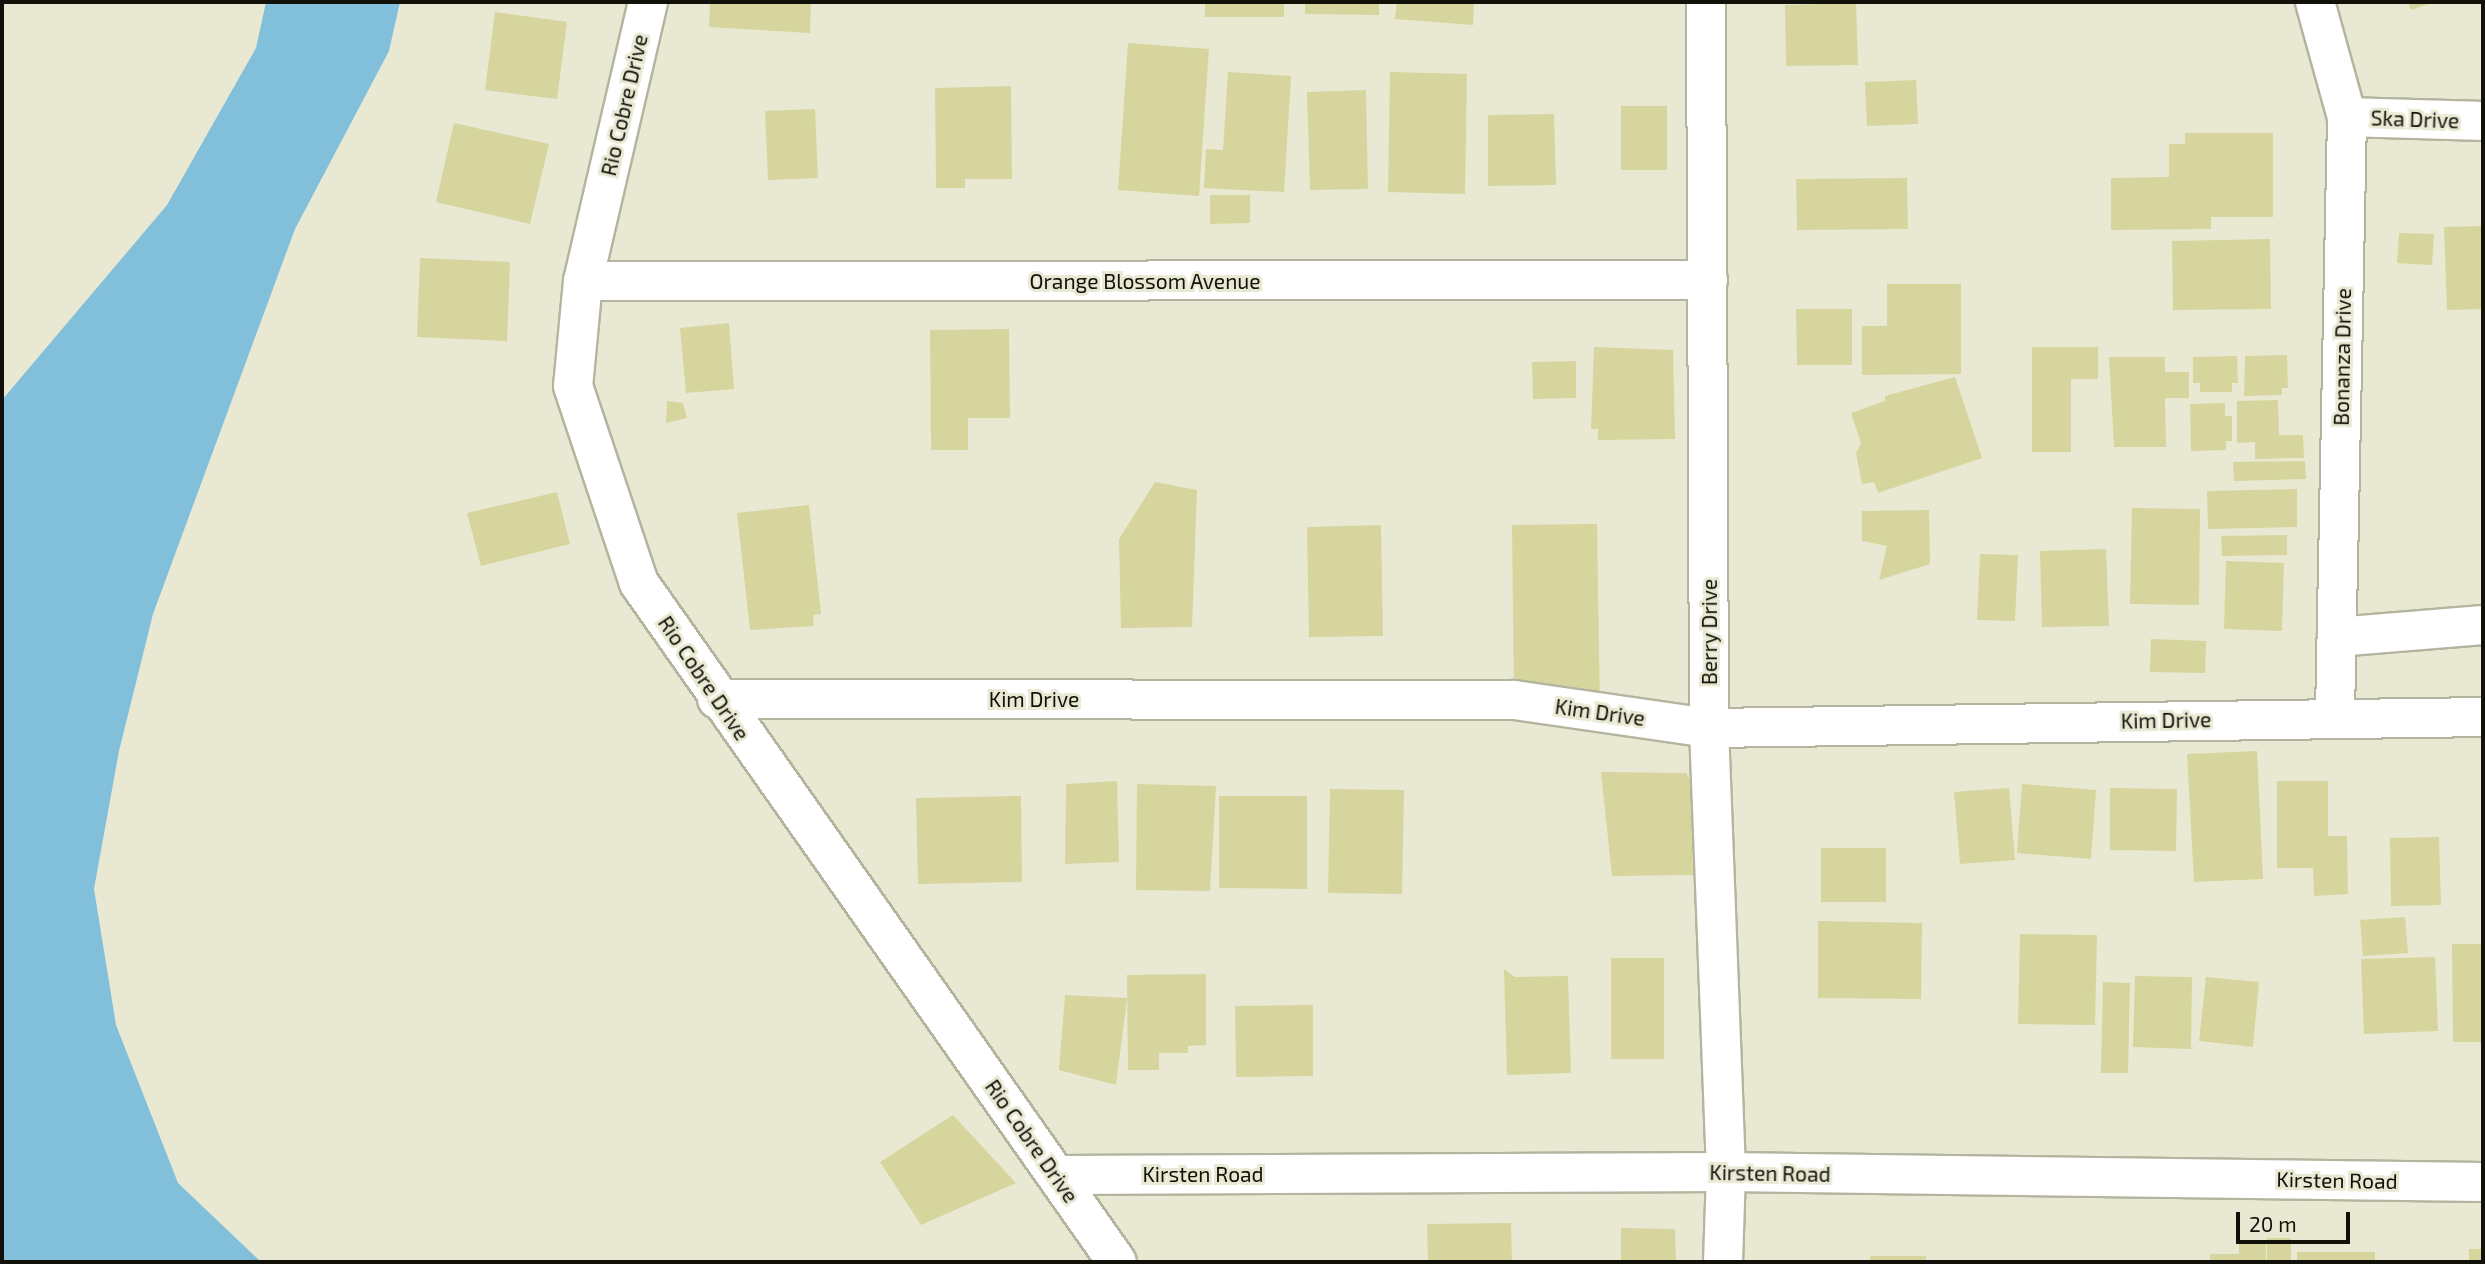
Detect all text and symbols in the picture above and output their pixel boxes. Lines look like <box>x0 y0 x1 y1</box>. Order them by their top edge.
street label: Rio Cobre Drive <box>595 32 653 178</box>
street label: Ska Drive <box>2370 105 2460 133</box>
street label: Orange Blossom Avenue <box>1029 268 1261 294</box>
street label: Bonanza Drive <box>2328 288 2356 426</box>
street label: Berry Drive <box>1696 579 1722 685</box>
street label: Rio Cobre Drive <box>653 611 755 745</box>
street label: Kim Drive <box>989 686 1079 712</box>
street label: Kim Drive <box>1553 693 1647 731</box>
street label: Kim Drive <box>2121 707 2211 733</box>
street label: Rio Cobre Drive <box>980 1075 1084 1207</box>
street label: Kirsten Road <box>1709 1159 1831 1187</box>
street label: Kirsten Road <box>1142 1161 1264 1187</box>
street label: Kirsten Road <box>2276 1166 2398 1194</box>
scale bar <box>2240 1198 2354 1242</box>
text: 20 m <box>2249 1211 2297 1236</box>

